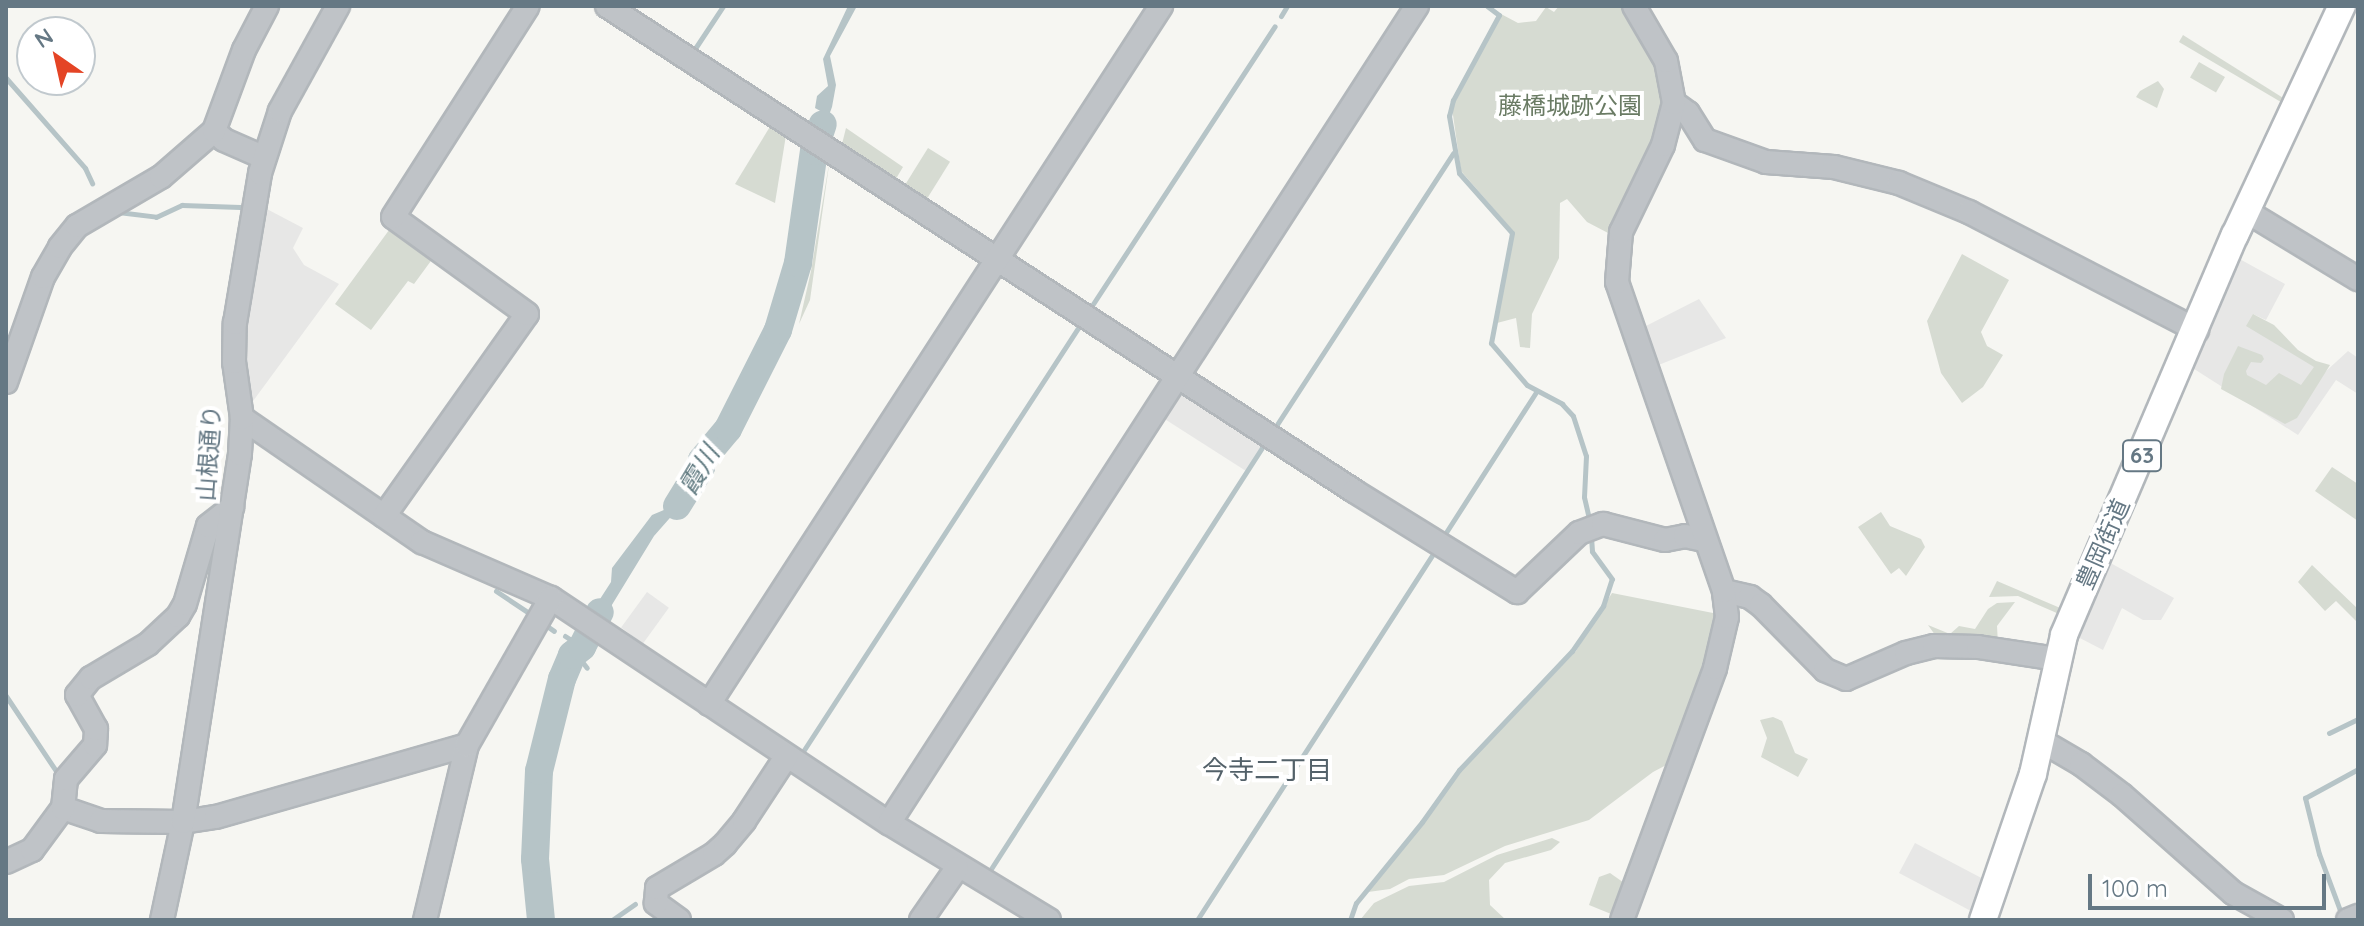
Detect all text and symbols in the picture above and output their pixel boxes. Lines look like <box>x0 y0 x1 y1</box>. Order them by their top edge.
north arrow <box>16 16 96 96</box>
text: N <box>29 22 58 54</box>
park label: 藤橋城跡公園 <box>1498 92 1642 120</box>
street label: 山根通り <box>191 404 227 502</box>
road number: 63 <box>2122 438 2162 474</box>
water label: 霞川 <box>672 440 726 500</box>
street label: 豊岡街道 <box>2070 494 2136 594</box>
district label: 今寺二丁目 <box>1202 754 1332 786</box>
scale bar <box>2092 858 2330 908</box>
text: 100 m <box>2102 873 2168 903</box>

